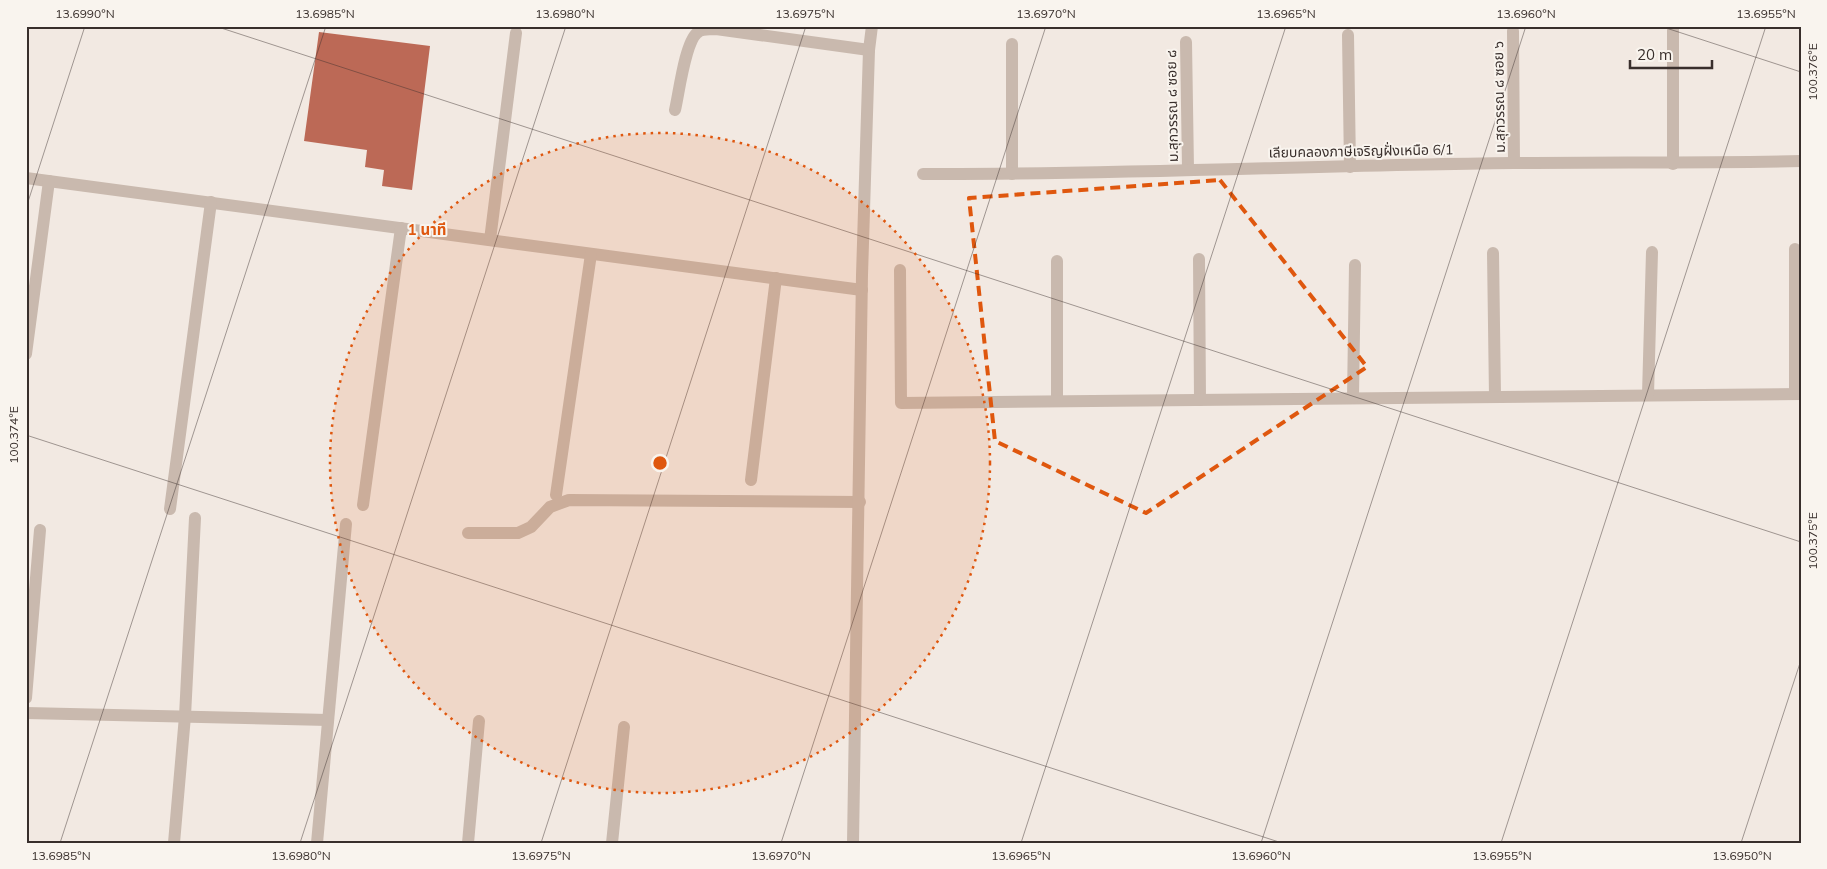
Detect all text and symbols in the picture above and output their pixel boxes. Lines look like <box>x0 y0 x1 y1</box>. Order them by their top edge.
text: 13.6990°N <box>55 6 115 21</box>
text: 13.6985°N <box>295 6 355 21</box>
text: 13.6980°N <box>535 6 595 21</box>
text: 13.6975°N <box>775 6 835 21</box>
text: 13.6970°N <box>1016 6 1076 21</box>
text: 13.6965°N <box>1256 6 1316 21</box>
text: 13.6960°N <box>1496 6 1556 21</box>
text: 13.6955°N <box>1736 6 1796 21</box>
scale bar <box>1630 38 1712 70</box>
street label: ม.สุกวรรณ ๘ ซอย ๖ <box>1489 41 1509 153</box>
text: 100.376°E <box>1805 43 1820 101</box>
text: 20 m <box>1637 45 1672 64</box>
street label: ม.สุกวรรณ ๘ ซอย ๘ <box>1162 50 1182 162</box>
street label: เลียบคลองภาษีเจริญฝั่งเหนือ 6/1 <box>1268 140 1454 162</box>
text: 1 นาที <box>408 220 447 239</box>
text: 100.374°E <box>6 406 21 464</box>
centre of rings <box>651 454 669 472</box>
text: 100.375°E <box>1805 512 1820 570</box>
text: 13.6985°N <box>31 848 91 863</box>
text: 13.6980°N <box>271 848 331 863</box>
text: 13.6975°N <box>511 848 571 863</box>
text: 13.6970°N <box>751 848 811 863</box>
text: 13.6965°N <box>991 848 1051 863</box>
text: 13.6960°N <box>1231 848 1291 863</box>
text: 13.6955°N <box>1472 848 1532 863</box>
text: 13.6950°N <box>1712 848 1772 863</box>

